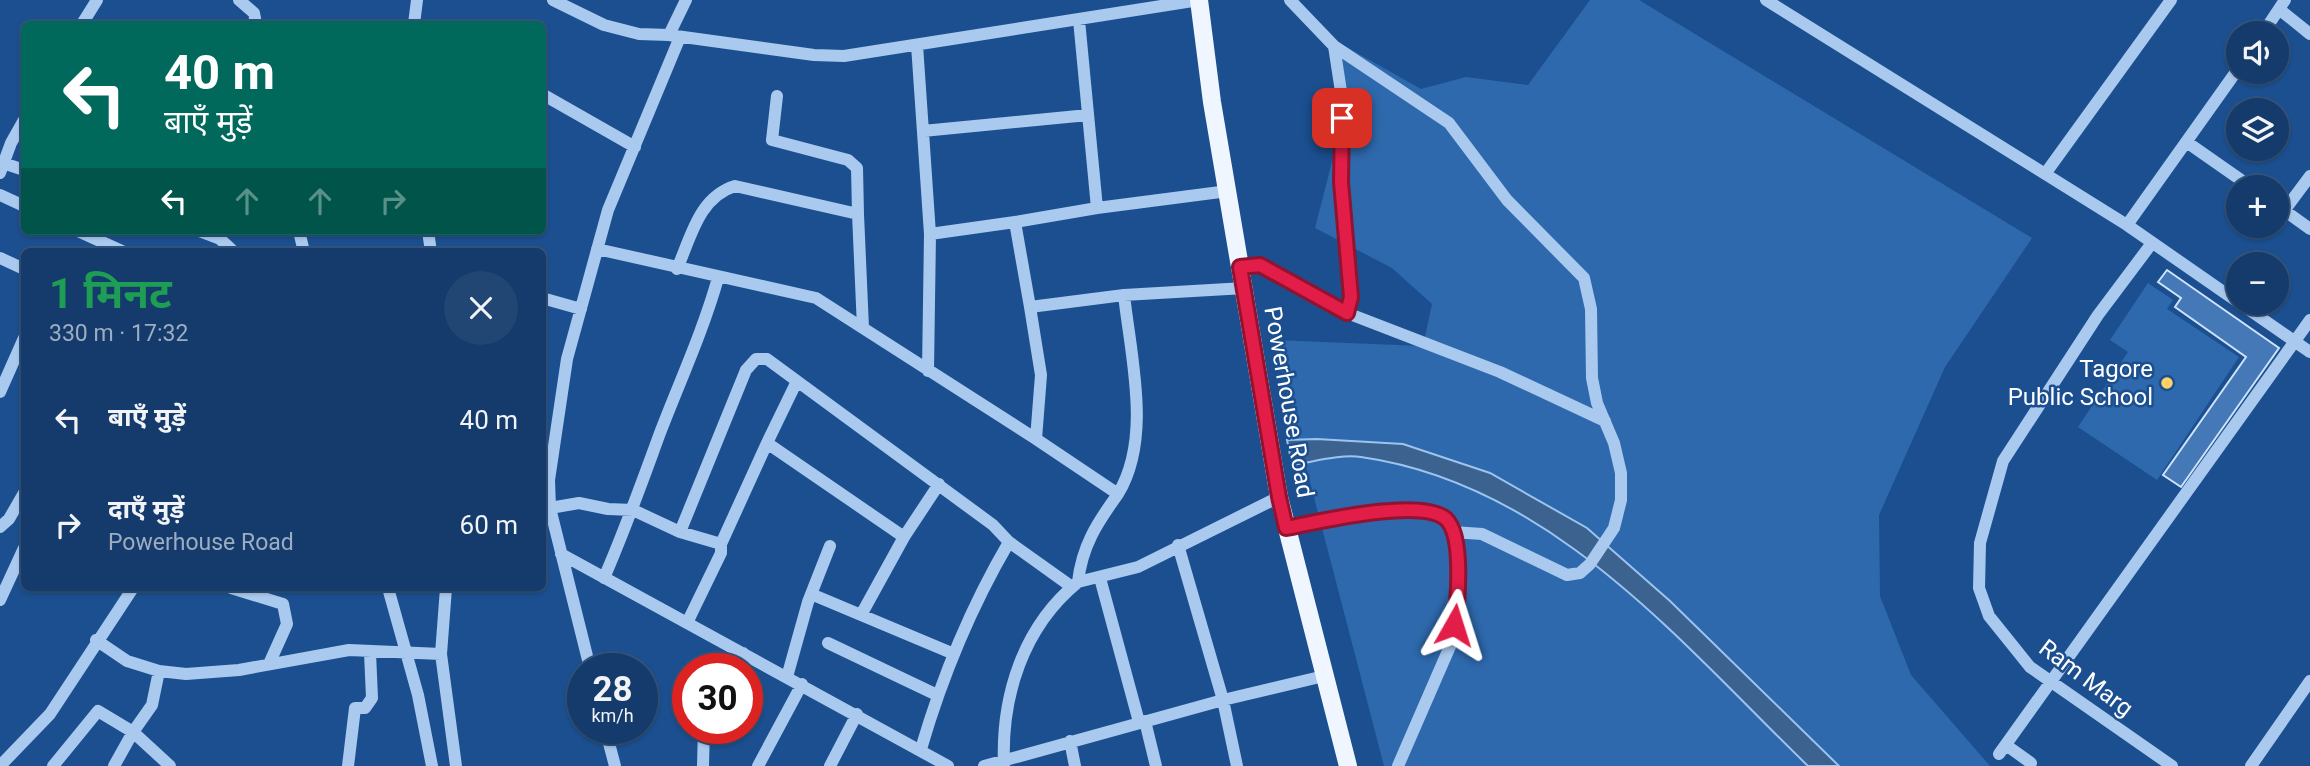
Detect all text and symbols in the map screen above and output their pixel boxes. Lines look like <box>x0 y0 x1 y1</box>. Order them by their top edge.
map controls <box>2226 21 2289 315</box>
button: sound <box>2226 21 2289 84</box>
text: 40 m <box>164 44 275 101</box>
icon: left <box>49 49 140 140</box>
pin <box>1312 88 1372 148</box>
button: layers <box>2226 98 2289 161</box>
icon: arrive <box>1323 99 1361 137</box>
text: बाएँ मुड़ें <box>164 103 252 141</box>
button: + <box>2226 175 2289 238</box>
icon: left <box>155 182 193 220</box>
icon: ahead <box>228 182 266 220</box>
icon: ahead <box>301 182 339 220</box>
icon: right <box>374 182 412 220</box>
button: − <box>2226 252 2289 315</box>
text: 1 मिनट <box>49 269 172 318</box>
button: close <box>444 271 518 345</box>
street label: Powerhouse Road <box>1258 304 1320 500</box>
text: 330 m · 17:32 <box>49 320 188 347</box>
place label: Tagore Public School <box>2008 355 2153 411</box>
marker: Tagore Public School <box>2159 375 2175 391</box>
icon: left <box>49 401 87 439</box>
text: बाएँ मुड़ें <box>108 402 186 432</box>
text: 40 m <box>460 405 518 435</box>
text: दाएँ मुड़ें <box>108 494 184 524</box>
icon: right <box>49 506 87 544</box>
text: 60 m <box>460 510 518 540</box>
text: Powerhouse Road <box>108 529 294 556</box>
position arrow <box>1417 588 1491 662</box>
street label: Ram Marg <box>2034 634 2138 722</box>
speed limit sign: 30 <box>672 653 763 744</box>
text: 28 <box>592 669 633 710</box>
text: km/h <box>591 705 634 726</box>

